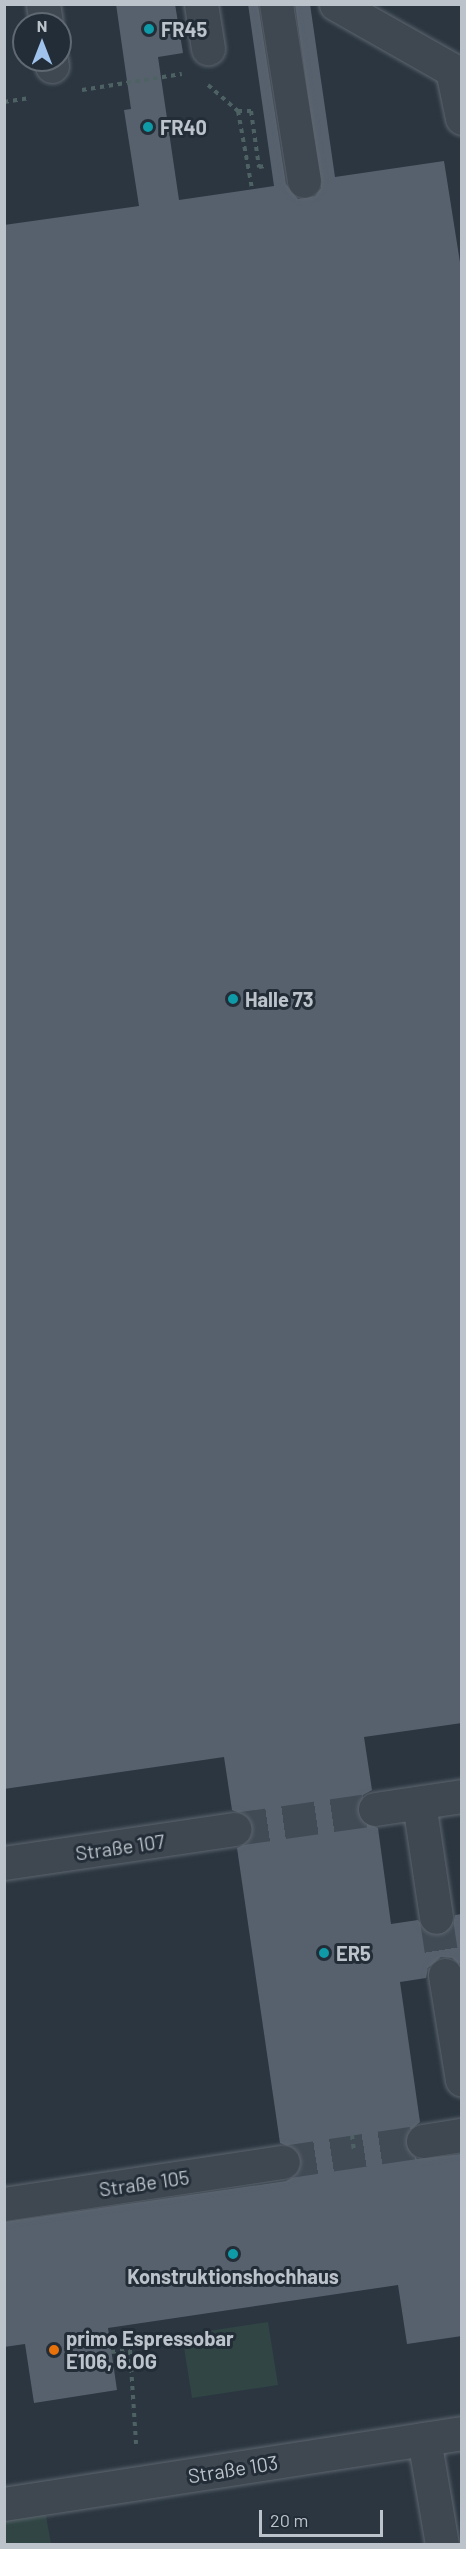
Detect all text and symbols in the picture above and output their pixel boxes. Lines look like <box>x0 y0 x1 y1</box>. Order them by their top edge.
north arrow <box>12 12 72 72</box>
text: N <box>37 16 47 35</box>
place label: FR45 <box>161 17 207 41</box>
marker: FR45 <box>142 22 156 36</box>
place label: FR40 <box>160 115 207 139</box>
marker: FR40 <box>141 120 155 134</box>
place label: Halle 73 <box>245 987 314 1011</box>
marker: Halle 73 <box>226 992 240 1006</box>
street label: Straße 107 <box>74 1829 166 1865</box>
place label: ER5 <box>336 1941 371 1965</box>
marker: ER5 <box>317 1946 331 1960</box>
street label: Straße 105 <box>97 2165 191 2201</box>
marker: Konstruktionshochhaus <box>226 2247 240 2261</box>
place label: Konstruktionshochhaus <box>127 2264 339 2288</box>
place label: primo Espressobar E106, 6.OG <box>66 2326 234 2373</box>
marker: primo Espressobar E106, 6.OG <box>47 2343 61 2357</box>
street label: Straße 103 <box>186 2450 280 2488</box>
scale bar <box>262 2498 386 2536</box>
text: 20 m <box>270 2509 308 2531</box>

